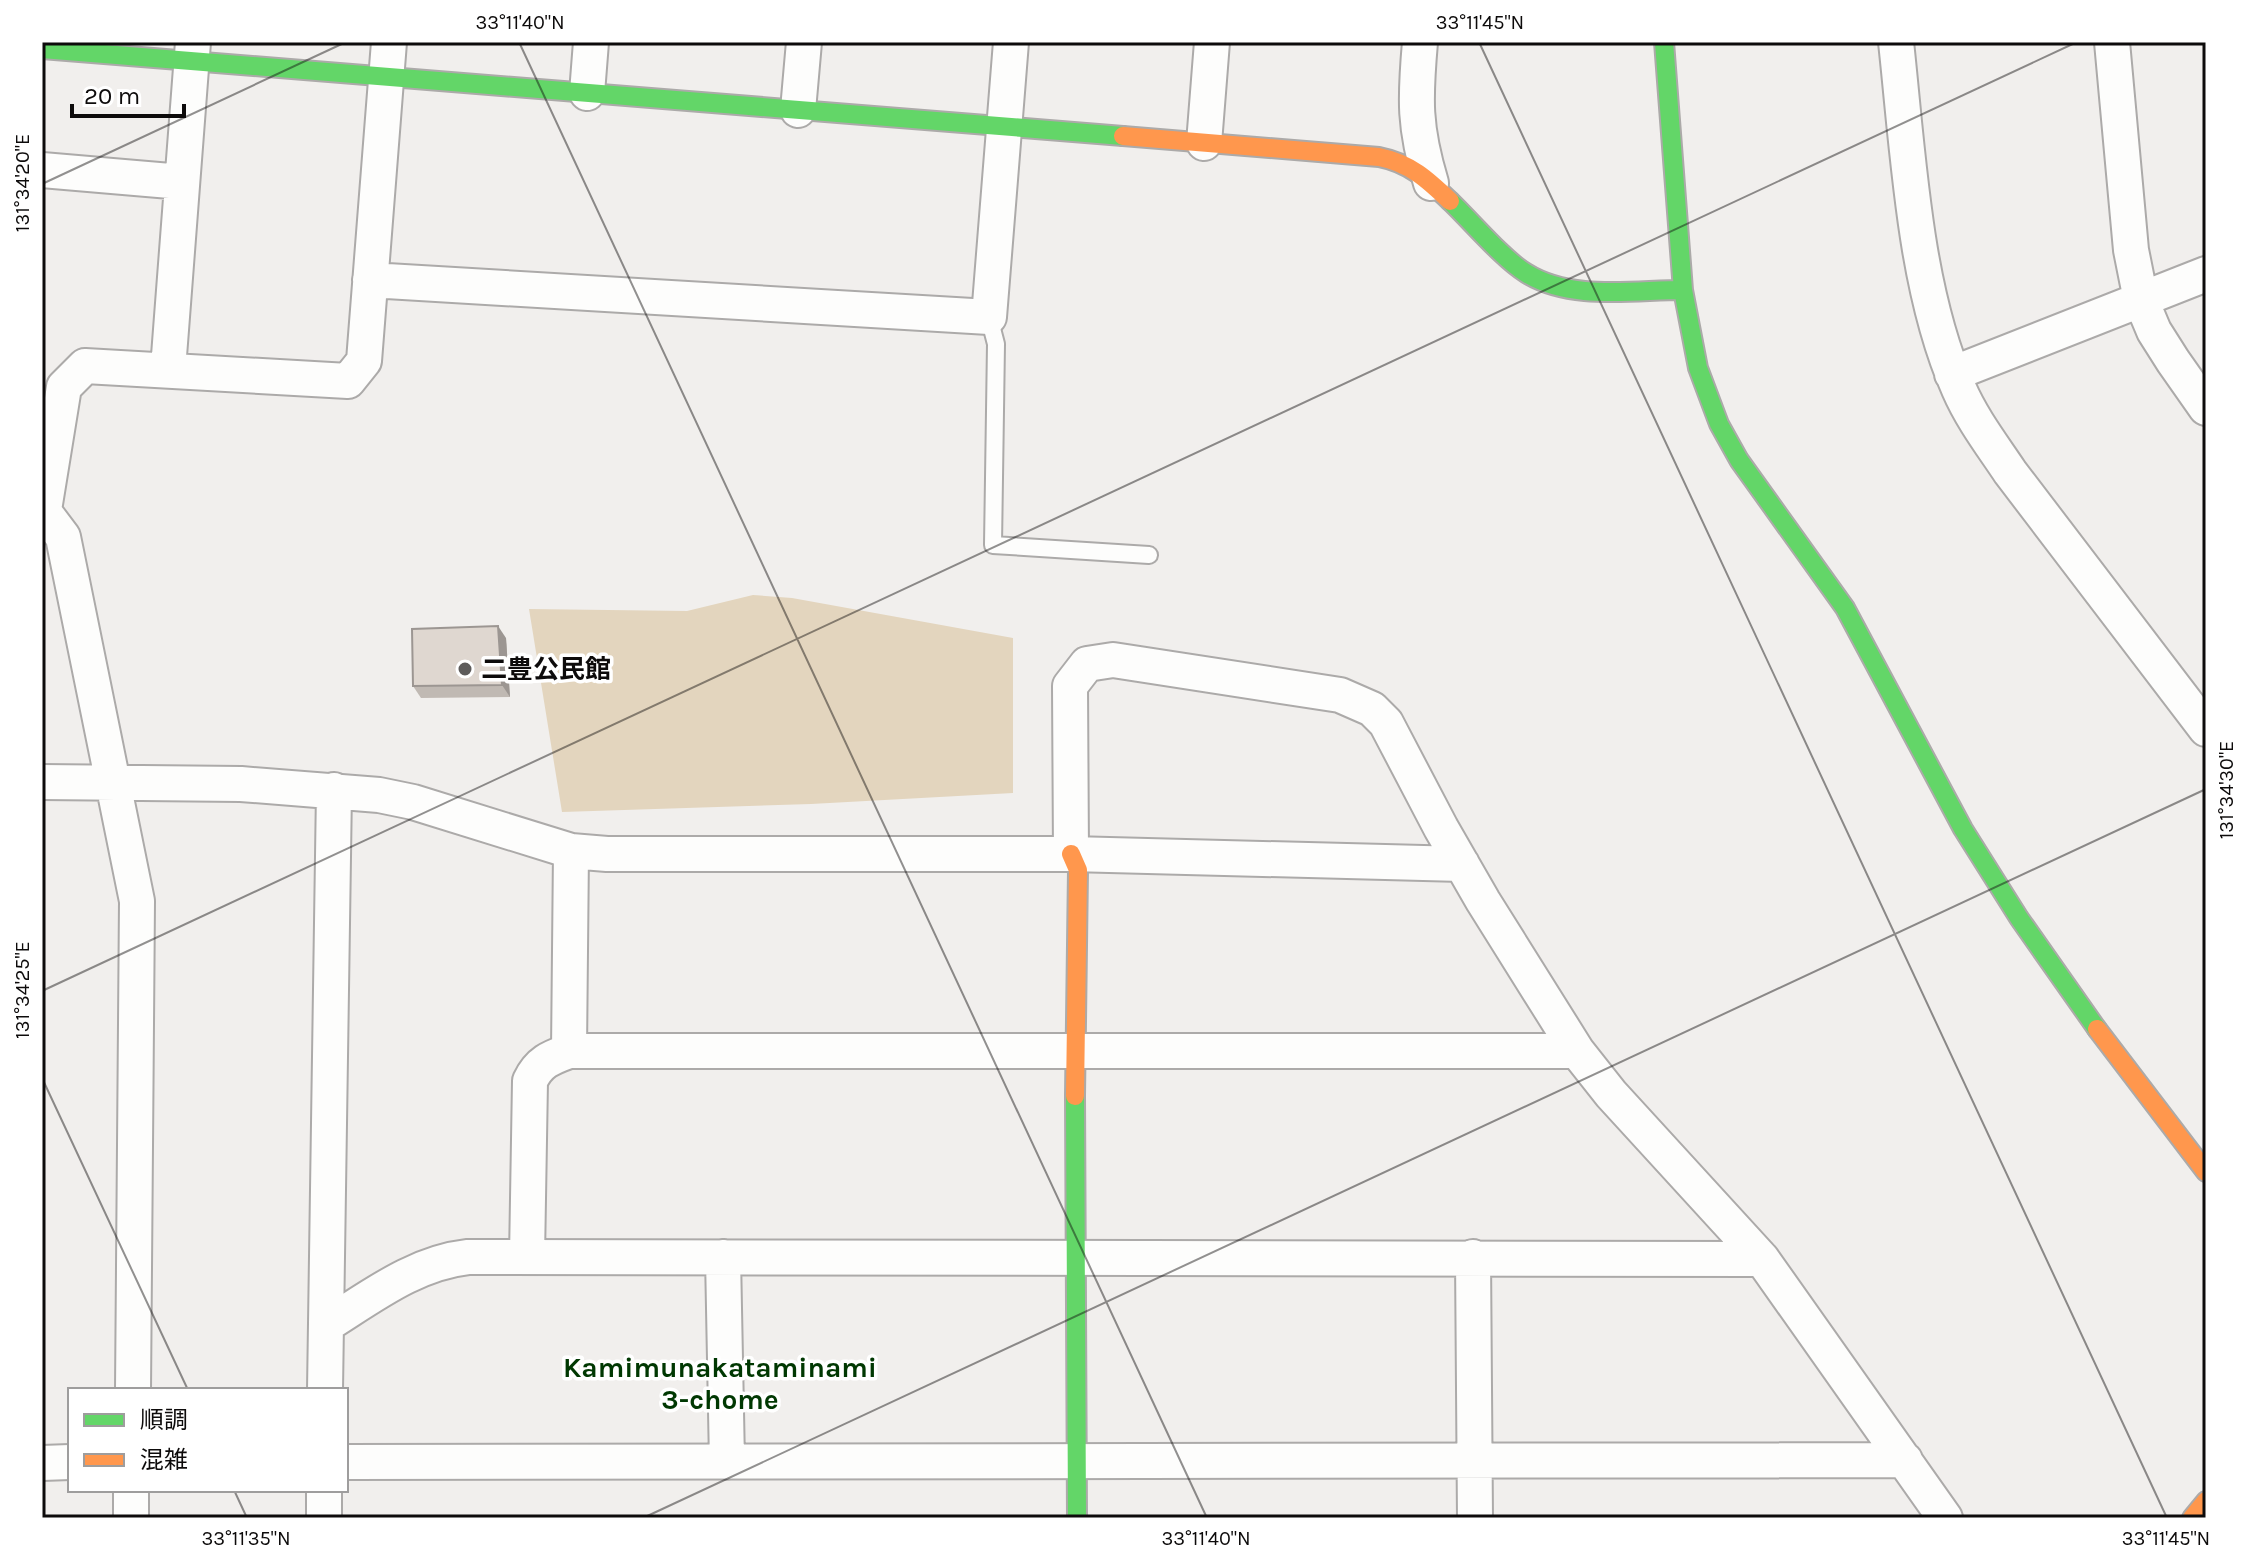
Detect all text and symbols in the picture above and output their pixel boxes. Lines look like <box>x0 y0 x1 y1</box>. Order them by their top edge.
text: 33°11'40"N <box>475 11 565 34</box>
text: 33°11'45"N <box>1436 11 1524 34</box>
scale bar <box>72 68 184 118</box>
text: 20 m <box>84 82 140 110</box>
text: 131°34'20"E <box>11 134 34 232</box>
place label: 二豊公民館 <box>481 654 611 685</box>
marker: 二豊公民館 <box>456 660 474 678</box>
text: 131°34'30"E <box>2215 741 2238 839</box>
text: 131°34'25"E <box>11 941 34 1039</box>
district label: Kamimunakataminami 3-chome <box>563 1351 877 1416</box>
legend <box>68 1388 348 1492</box>
text: 順調 <box>140 1406 188 1434</box>
text: 混雑 <box>140 1446 188 1474</box>
text: 33°11'35"N <box>201 1527 291 1550</box>
text: 33°11'40"N <box>1161 1527 1251 1550</box>
text: 33°11'45"N <box>2122 1527 2210 1550</box>

